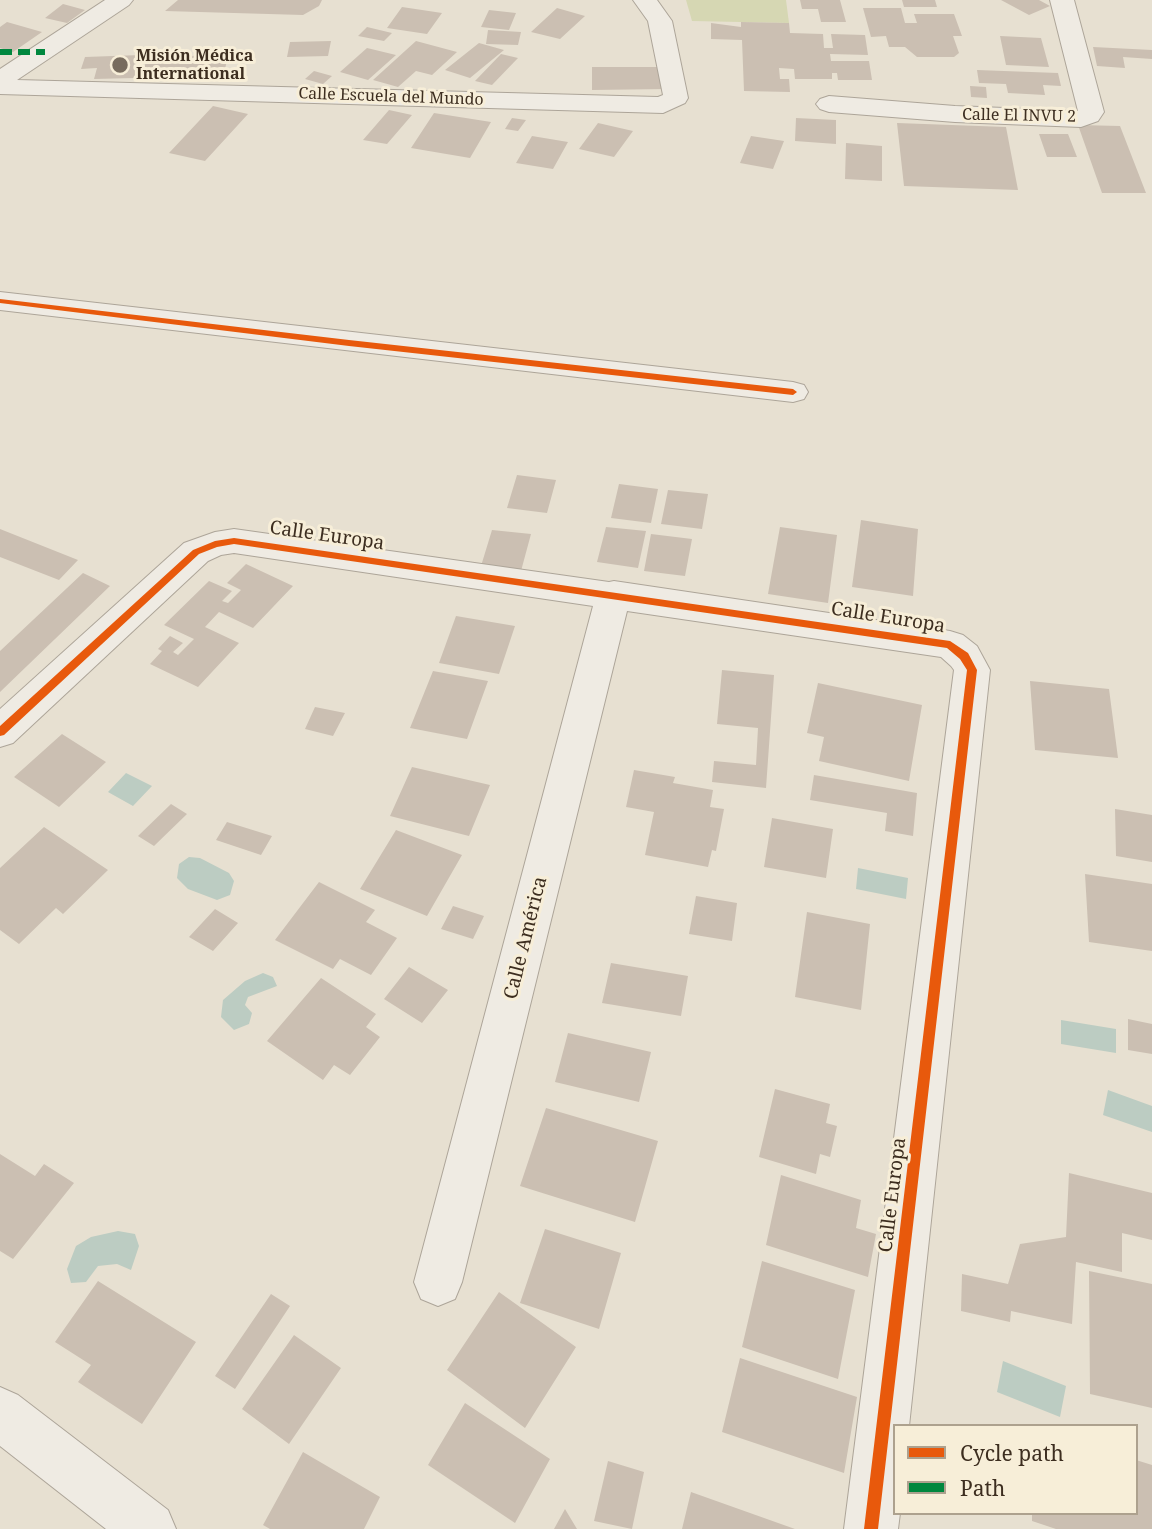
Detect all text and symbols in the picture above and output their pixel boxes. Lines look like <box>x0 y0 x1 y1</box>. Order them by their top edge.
place label: Misión Médica International <box>136 46 253 84</box>
marker: Misión Médica International <box>110 55 130 75</box>
street label: Calle Escuela del Mundo <box>298 84 484 110</box>
street label: Calle El INVU 2 <box>962 105 1076 127</box>
street label: Calle Europa <box>268 517 386 555</box>
street label: Calle Europa <box>829 598 947 638</box>
street label: Calle América <box>500 874 552 1002</box>
street label: Calle Europa <box>875 1136 911 1254</box>
legend <box>893 1424 1138 1515</box>
text: Cycle path <box>960 1439 1064 1467</box>
text: Path <box>960 1474 1005 1502</box>

